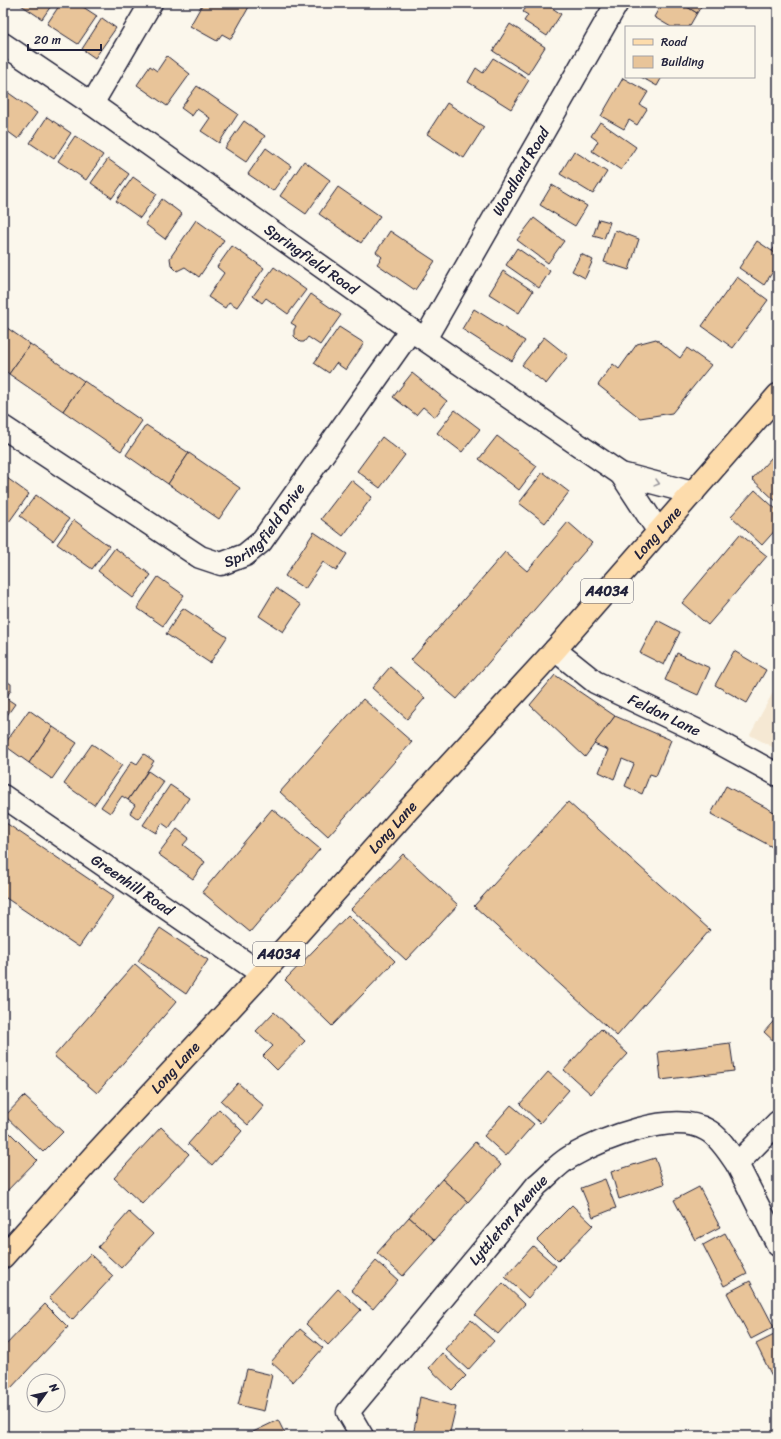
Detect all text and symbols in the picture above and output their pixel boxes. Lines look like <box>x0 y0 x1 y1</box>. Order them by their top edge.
scale bar <box>28 26 101 52</box>
legend <box>625 26 755 78</box>
text: 20 m <box>34 29 61 51</box>
text: Road <box>661 31 688 53</box>
text: Building <box>661 51 704 73</box>
street label: Woodland Road <box>485 121 557 221</box>
street label: Springfield Road <box>259 217 365 302</box>
street label: Springfield Drive <box>220 477 312 575</box>
one-way arrow <box>654 479 660 487</box>
street label: Long Lane <box>627 500 688 566</box>
road number: A4034 <box>581 579 633 603</box>
street label: Feldon Lane <box>623 686 705 744</box>
street label: Long Lane <box>362 795 424 860</box>
street label: Greenhill Road <box>86 847 180 923</box>
road number: A4034 <box>253 942 305 966</box>
street label: Long Lane <box>144 1035 207 1100</box>
street label: Lyttleton Avenue <box>462 1168 554 1271</box>
north arrow <box>26 1373 66 1413</box>
text: N <box>43 1379 64 1397</box>

